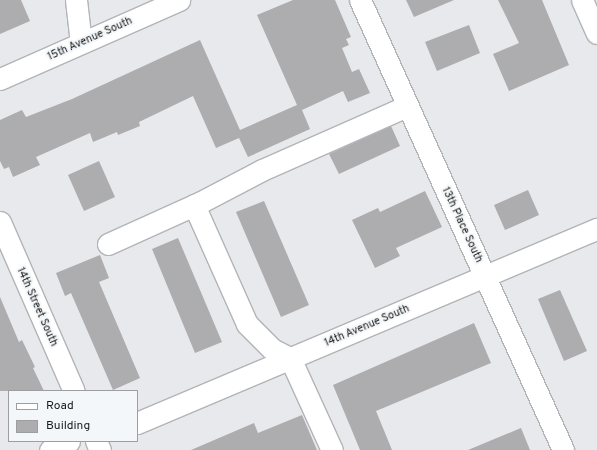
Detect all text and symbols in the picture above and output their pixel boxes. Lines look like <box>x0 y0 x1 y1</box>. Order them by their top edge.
street label: 15th Avenue South <box>45 14 135 64</box>
street label: 13th Place South <box>439 185 485 265</box>
street label: 14th Street South <box>14 265 60 349</box>
street label: 14th Avenue South <box>322 302 412 350</box>
legend <box>8 390 138 442</box>
text: Road <box>46 398 74 414</box>
text: Building <box>46 418 90 434</box>

